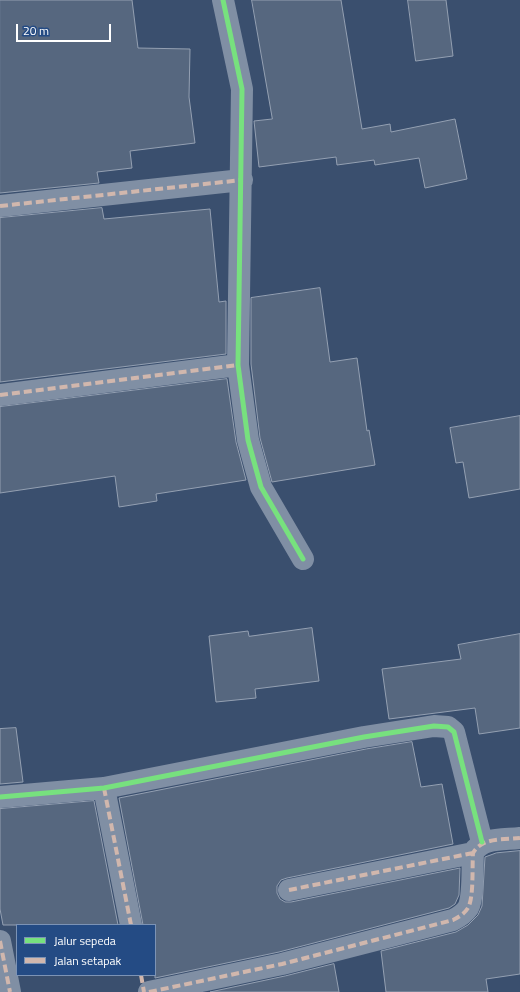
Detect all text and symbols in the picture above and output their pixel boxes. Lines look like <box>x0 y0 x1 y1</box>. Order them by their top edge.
scale bar <box>18 16 113 42</box>
text: 20 m <box>23 21 49 40</box>
legend <box>16 924 156 976</box>
text: Jalur sepeda <box>54 931 116 950</box>
text: Jalan setapak <box>54 951 121 970</box>

